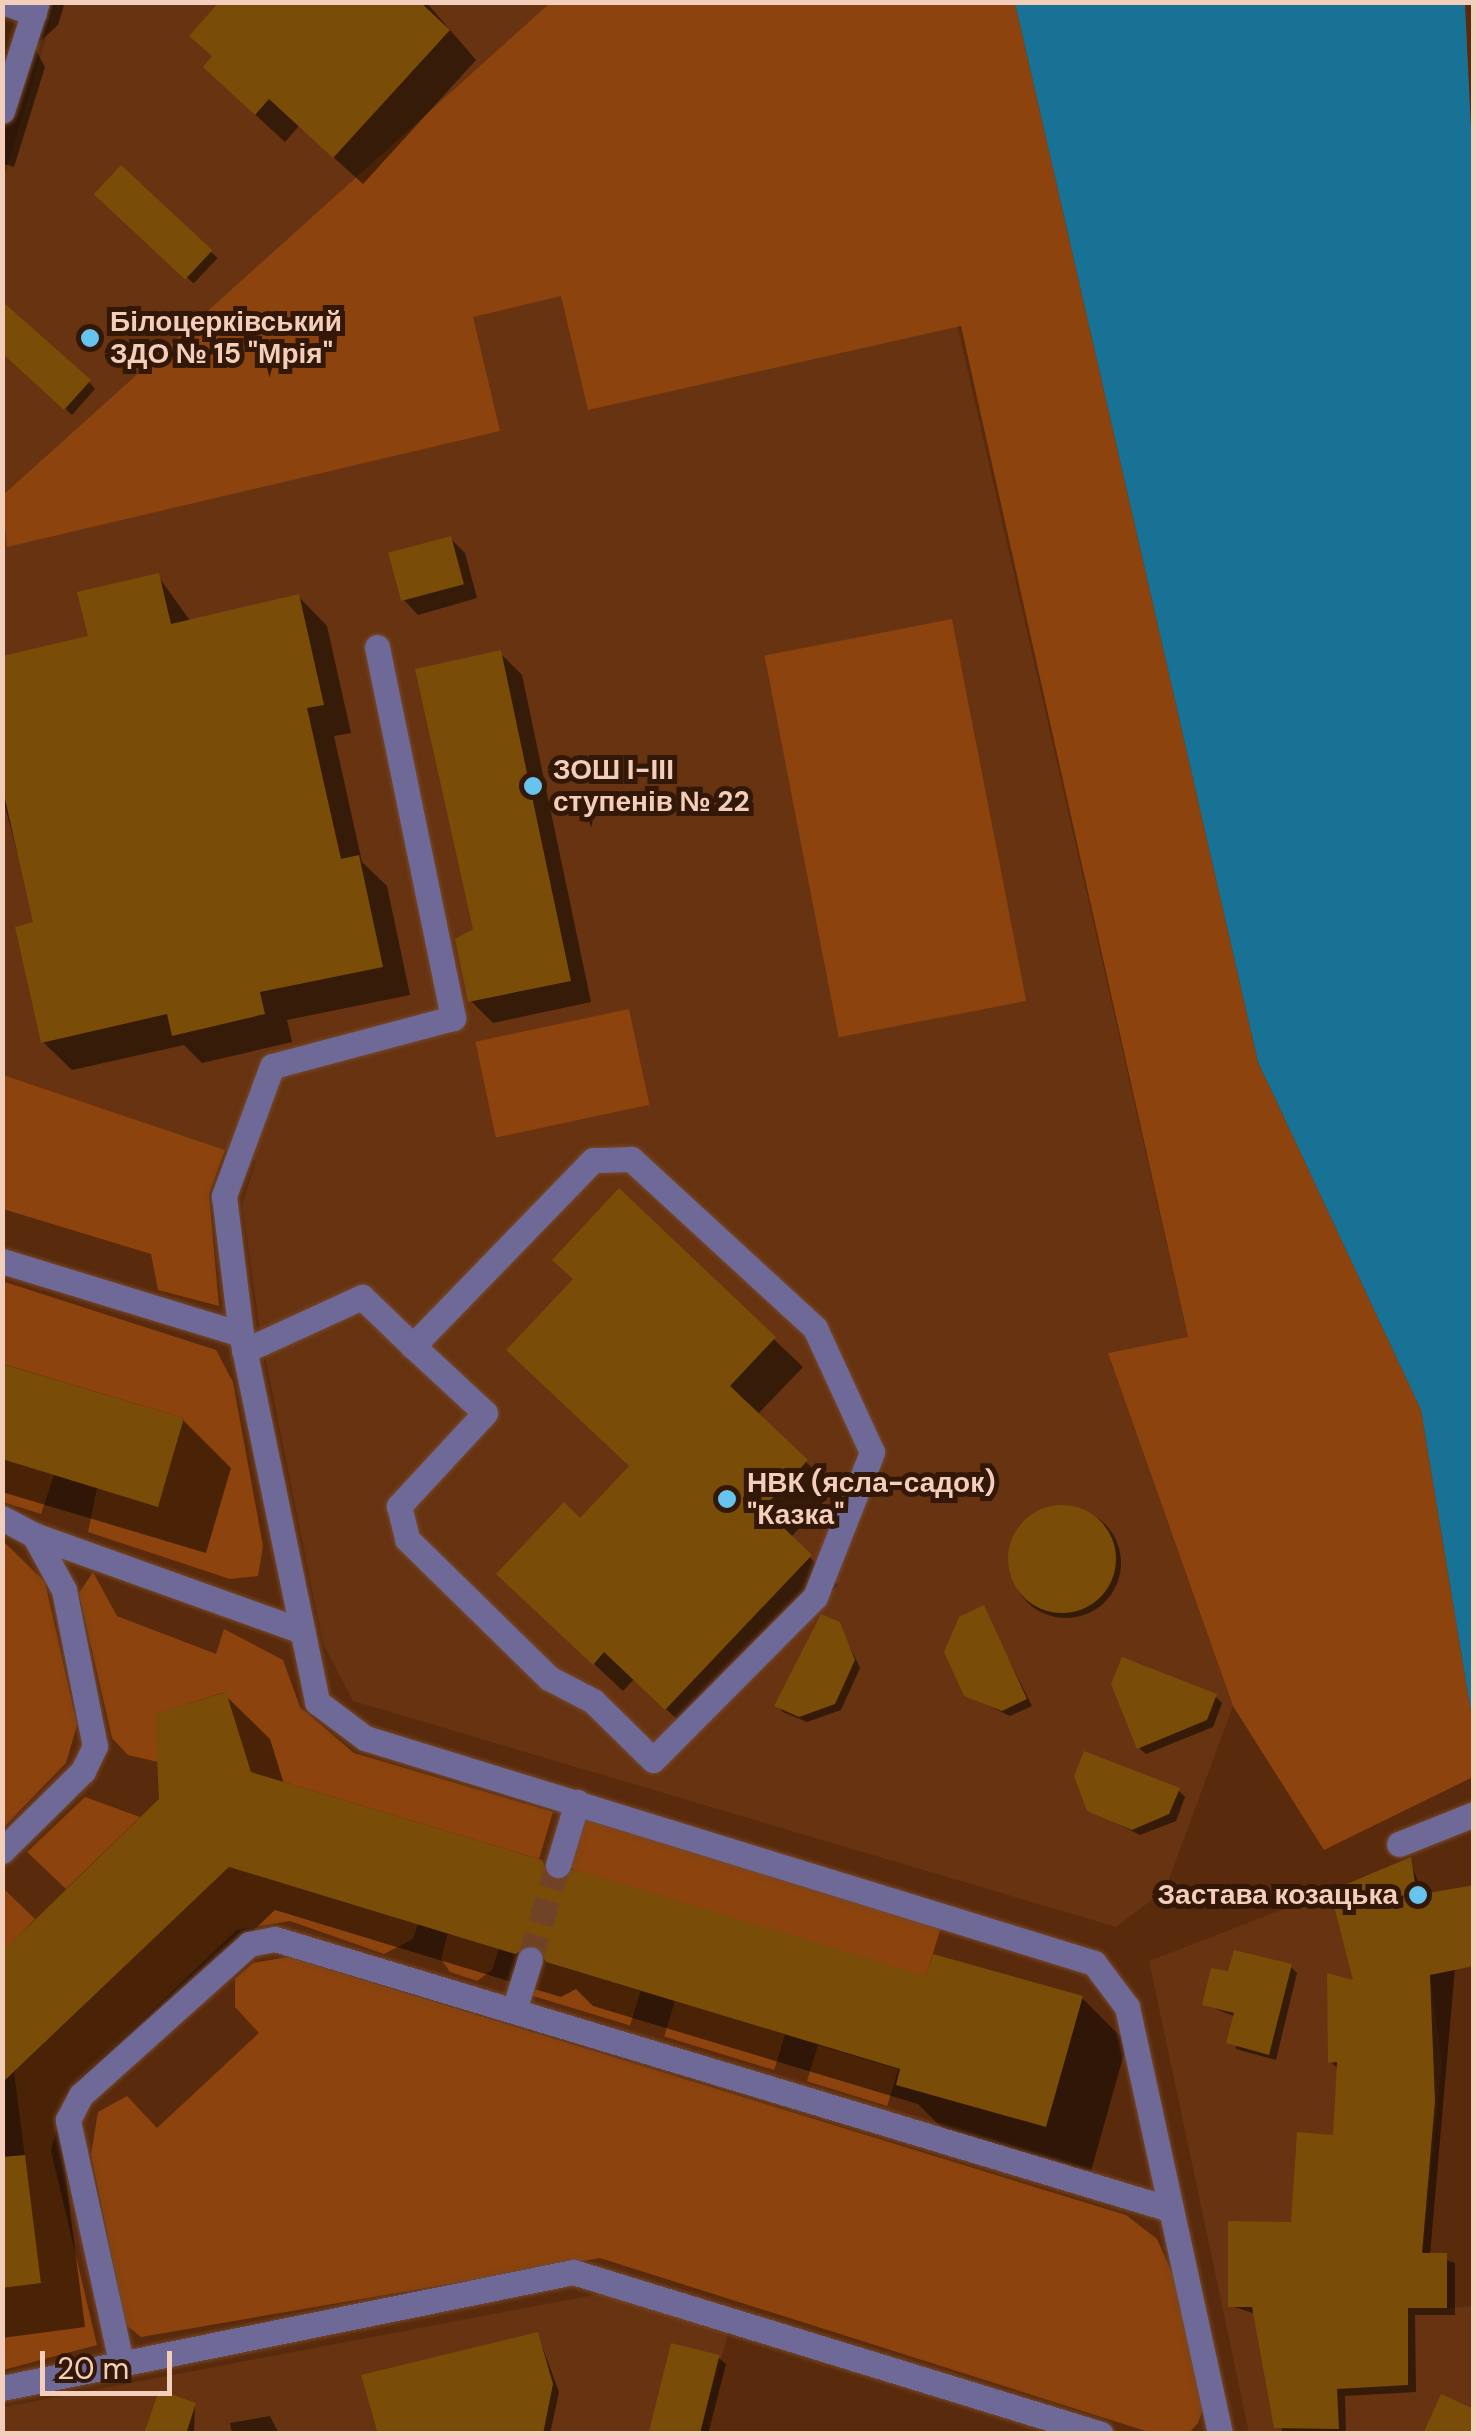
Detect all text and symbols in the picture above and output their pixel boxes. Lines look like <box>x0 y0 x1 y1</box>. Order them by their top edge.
place label: Білоцерківський ЗДО № 15 "Мрія" <box>110 305 342 371</box>
marker: Білоцерківський ЗДО № 15 "Мрія" <box>79 327 101 349</box>
place label: ЗОШ І-ІІІ ступенів № 22 <box>553 753 750 819</box>
marker: ЗОШ І-ІІІ ступенів № 22 <box>522 775 544 797</box>
place label: НВК (ясла-садок) "Казка" <box>747 1466 996 1532</box>
marker: НВК (ясла-садок) "Казка" <box>716 1488 738 1510</box>
place label: Застава козацька <box>1158 1878 1398 1912</box>
marker: Застава козацька <box>1407 1884 1429 1906</box>
scale bar <box>45 2331 178 2393</box>
text: 20 m <box>57 2349 129 2388</box>

